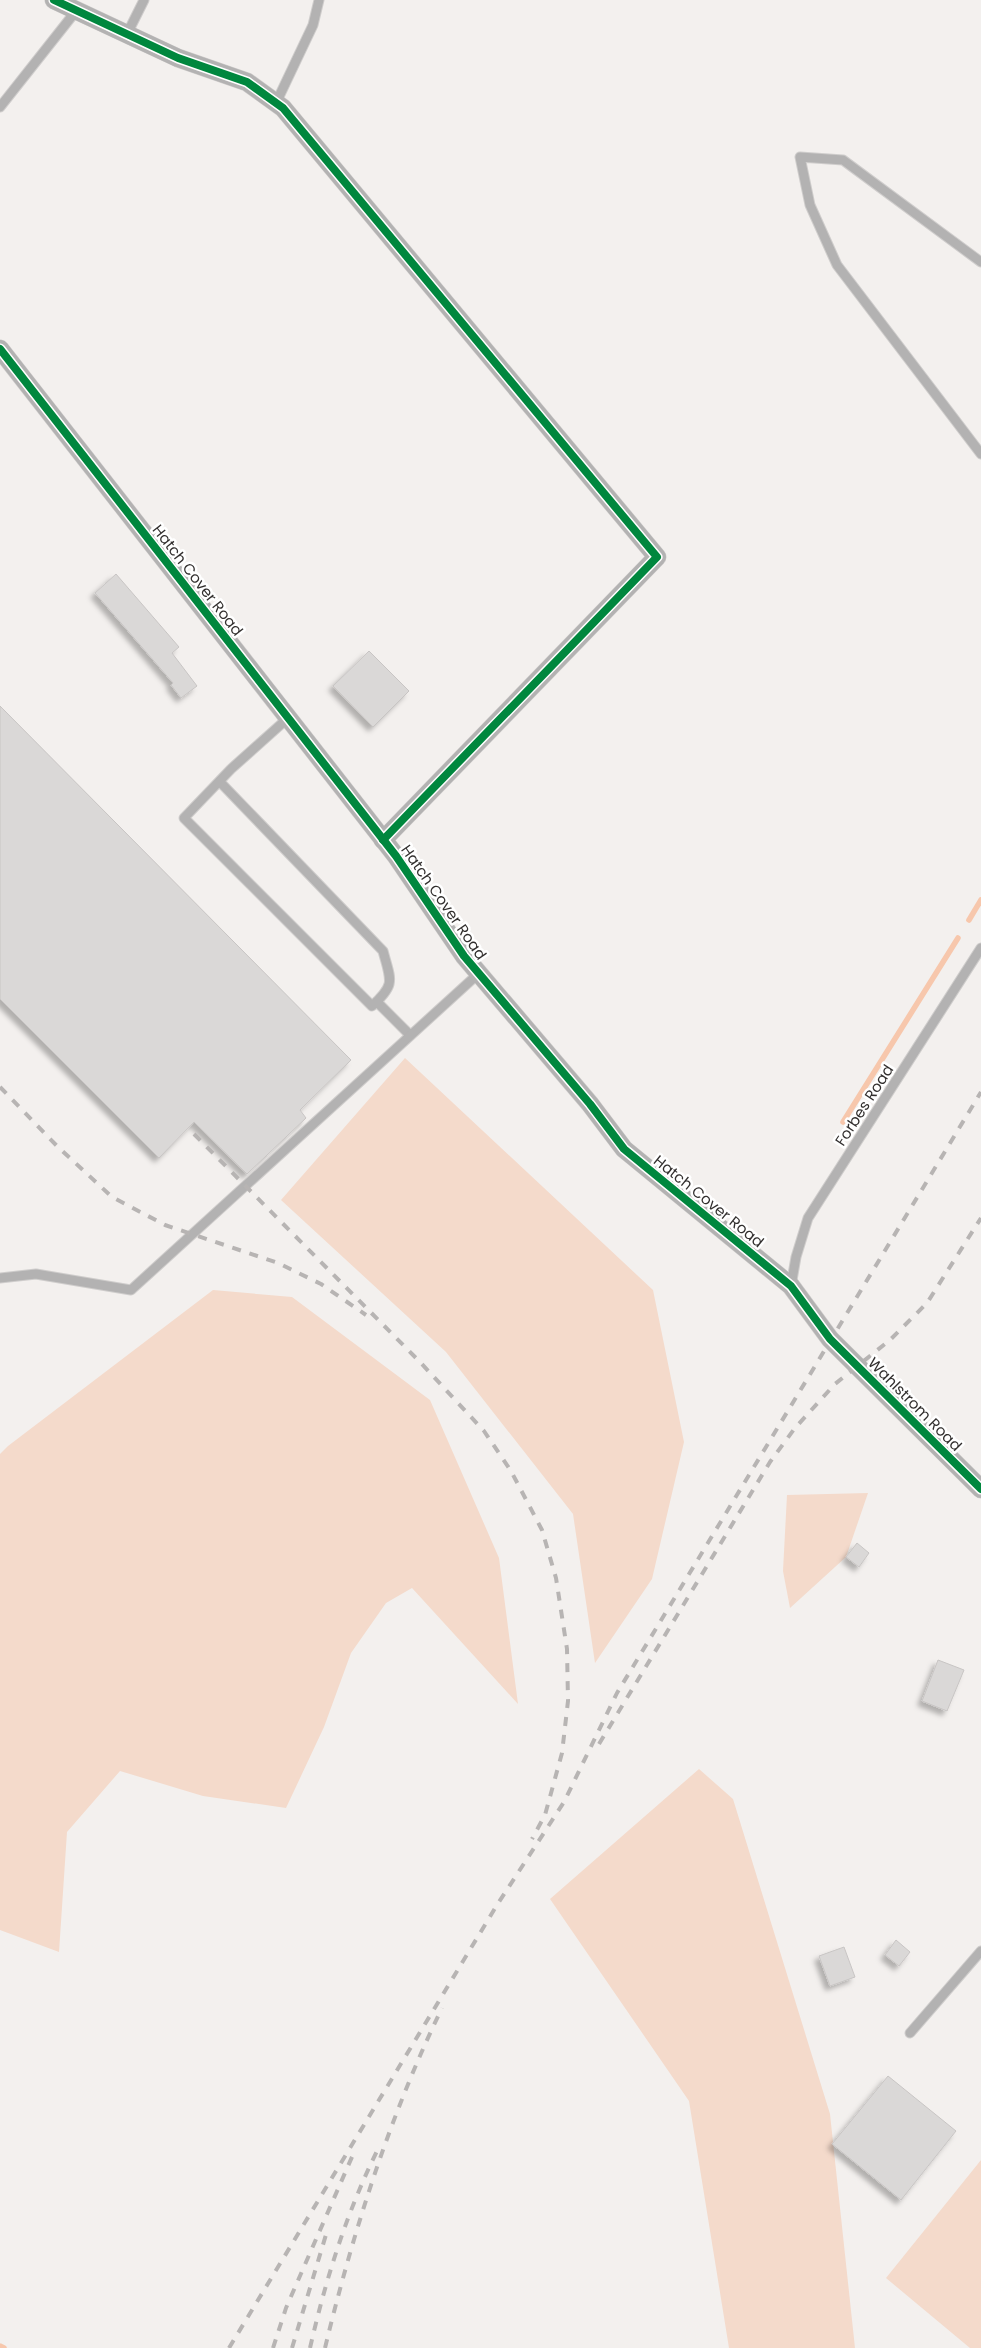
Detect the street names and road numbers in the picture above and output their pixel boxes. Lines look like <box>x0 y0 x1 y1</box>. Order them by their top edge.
street label: Hatch Cover Road <box>148 520 248 640</box>
street label: Hatch Cover Road <box>396 840 492 964</box>
street label: Forbes Road <box>830 1060 898 1150</box>
street label: Hatch Cover Road <box>649 1150 769 1252</box>
street label: Wahlstrom Road <box>863 1352 967 1456</box>

